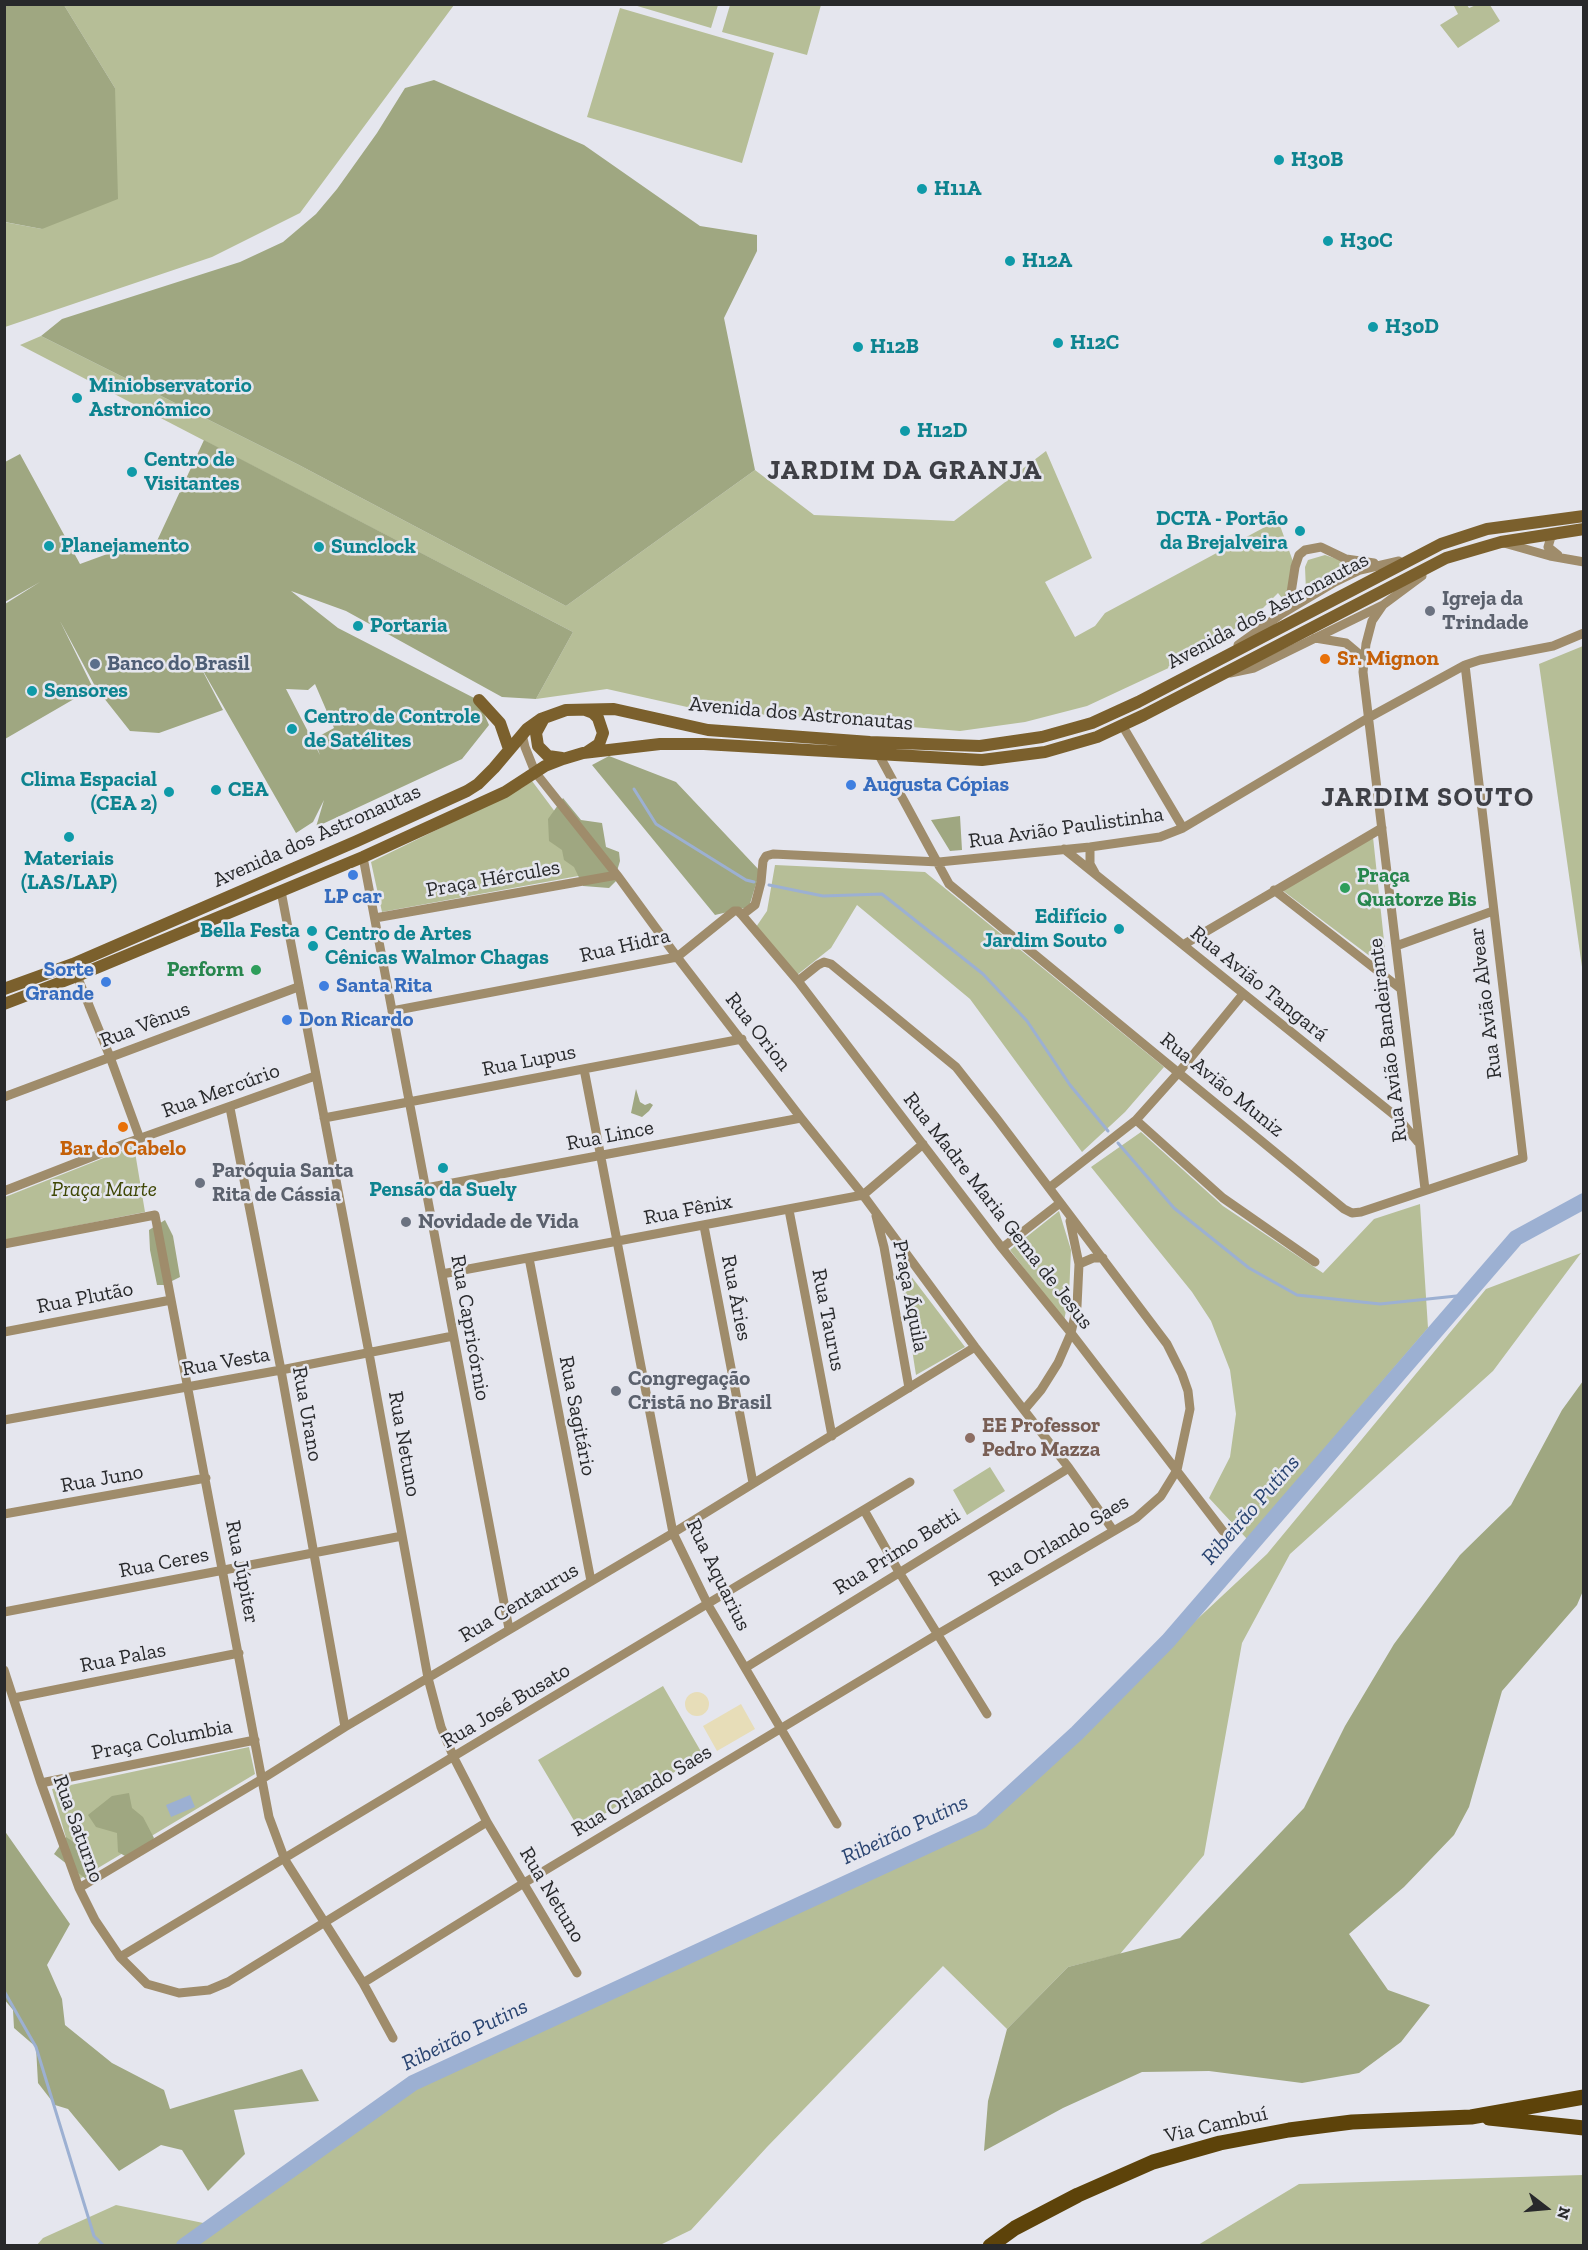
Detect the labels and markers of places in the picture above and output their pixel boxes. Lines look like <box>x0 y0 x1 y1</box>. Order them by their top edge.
place label: H30B <box>1291 147 1343 173</box>
marker: H30B <box>1272 153 1286 167</box>
place label: H11A <box>934 176 981 202</box>
marker: H11A <box>915 182 929 196</box>
place label: H30C <box>1340 228 1393 254</box>
marker: H30C <box>1321 234 1335 248</box>
place label: H12A <box>1022 248 1072 274</box>
marker: H12A <box>1003 254 1017 268</box>
place label: H30D <box>1385 314 1439 340</box>
marker: H30D <box>1366 320 1380 334</box>
place label: H12C <box>1070 330 1119 356</box>
place label: H12B <box>870 334 919 360</box>
marker: H12C <box>1051 336 1065 350</box>
marker: H12B <box>851 340 865 354</box>
place label: Miniobservatorio Astronômico <box>89 373 252 423</box>
marker: Miniobservatorio Astronômico <box>70 391 84 405</box>
place label: H12D <box>917 418 967 444</box>
marker: H12D <box>898 424 912 438</box>
place label: Centro de Visitantes <box>144 447 240 497</box>
marker: Centro de Visitantes <box>125 465 139 479</box>
place label: DCTA - Portão da Brejalveira <box>1156 506 1288 556</box>
marker: DCTA - Portão da Brejalveira <box>1293 524 1307 538</box>
place label: Planejamento <box>61 533 189 559</box>
place label: Sunclock <box>331 534 416 560</box>
marker: Planejamento <box>42 539 56 553</box>
marker: Sunclock <box>312 540 326 554</box>
place label: Igreja da Trindade <box>1442 586 1528 636</box>
marker: Igreja da Trindade <box>1423 604 1437 618</box>
place label: Portaria <box>370 613 448 639</box>
marker: Portaria <box>351 619 365 633</box>
place label: Sr. Mignon <box>1337 646 1439 672</box>
place label: Banco do Brasil <box>107 651 250 677</box>
marker: Sr. Mignon <box>1318 652 1332 666</box>
marker: Banco do Brasil <box>88 657 102 671</box>
place label: Sensores <box>44 678 128 704</box>
marker: Sensores <box>25 684 39 698</box>
place label: Centro de Controle de Satélites <box>304 704 480 754</box>
marker: Centro de Controle de Satélites <box>285 722 299 736</box>
place label: Clima Espacial (CEA 2) <box>21 767 157 817</box>
place label: Augusta Cópias <box>863 772 1009 798</box>
place label: CEA <box>228 777 268 803</box>
marker: Augusta Cópias <box>844 778 858 792</box>
marker: CEA <box>209 783 223 797</box>
marker: Clima Espacial (CEA 2) <box>162 785 176 799</box>
marker: Materiais (LAS/LAP) <box>62 830 76 844</box>
place label: Materiais (LAS/LAP) <box>21 846 117 896</box>
place label: Praça Quatorze Bis <box>1357 863 1477 913</box>
marker: LP car <box>346 868 360 882</box>
marker: Praça Quatorze Bis <box>1338 881 1352 895</box>
place label: LP car <box>324 884 382 910</box>
place label: Edifício Jardim Souto <box>983 904 1107 954</box>
place label: Bella Festa <box>200 918 300 944</box>
place label: Centro de Artes Cênicas Walmor Chagas <box>325 921 549 971</box>
marker: Edifício Jardim Souto <box>1112 922 1126 936</box>
marker: Bella Festa <box>305 924 319 938</box>
marker: Centro de Artes Cênicas Walmor Chagas <box>306 939 320 953</box>
place label: Sorte Grande <box>25 957 94 1007</box>
place label: Perform <box>167 957 244 983</box>
marker: Perform <box>249 963 263 977</box>
place label: Santa Rita <box>336 973 432 999</box>
marker: Sorte Grande <box>99 975 113 989</box>
marker: Santa Rita <box>317 979 331 993</box>
place label: Don Ricardo <box>299 1007 413 1033</box>
marker: Don Ricardo <box>280 1013 294 1027</box>
marker: Bar do Cabelo <box>116 1120 130 1134</box>
place label: Bar do Cabelo <box>60 1136 186 1162</box>
place label: Paróquia Santa Rita de Cássia <box>212 1158 354 1208</box>
marker: Pensão da Suely <box>436 1161 450 1175</box>
marker: Paróquia Santa Rita de Cássia <box>193 1176 207 1190</box>
place label: Pensão da Suely <box>369 1177 517 1203</box>
place label: Novidade de Vida <box>418 1209 579 1235</box>
marker: Novidade de Vida <box>399 1215 413 1229</box>
place label: Congregação Cristã no Brasil <box>628 1366 772 1416</box>
marker: Congregação Cristã no Brasil <box>609 1384 623 1398</box>
place label: EE Professor Pedro Mazza <box>982 1413 1100 1463</box>
marker: EE Professor Pedro Mazza <box>963 1431 977 1445</box>

